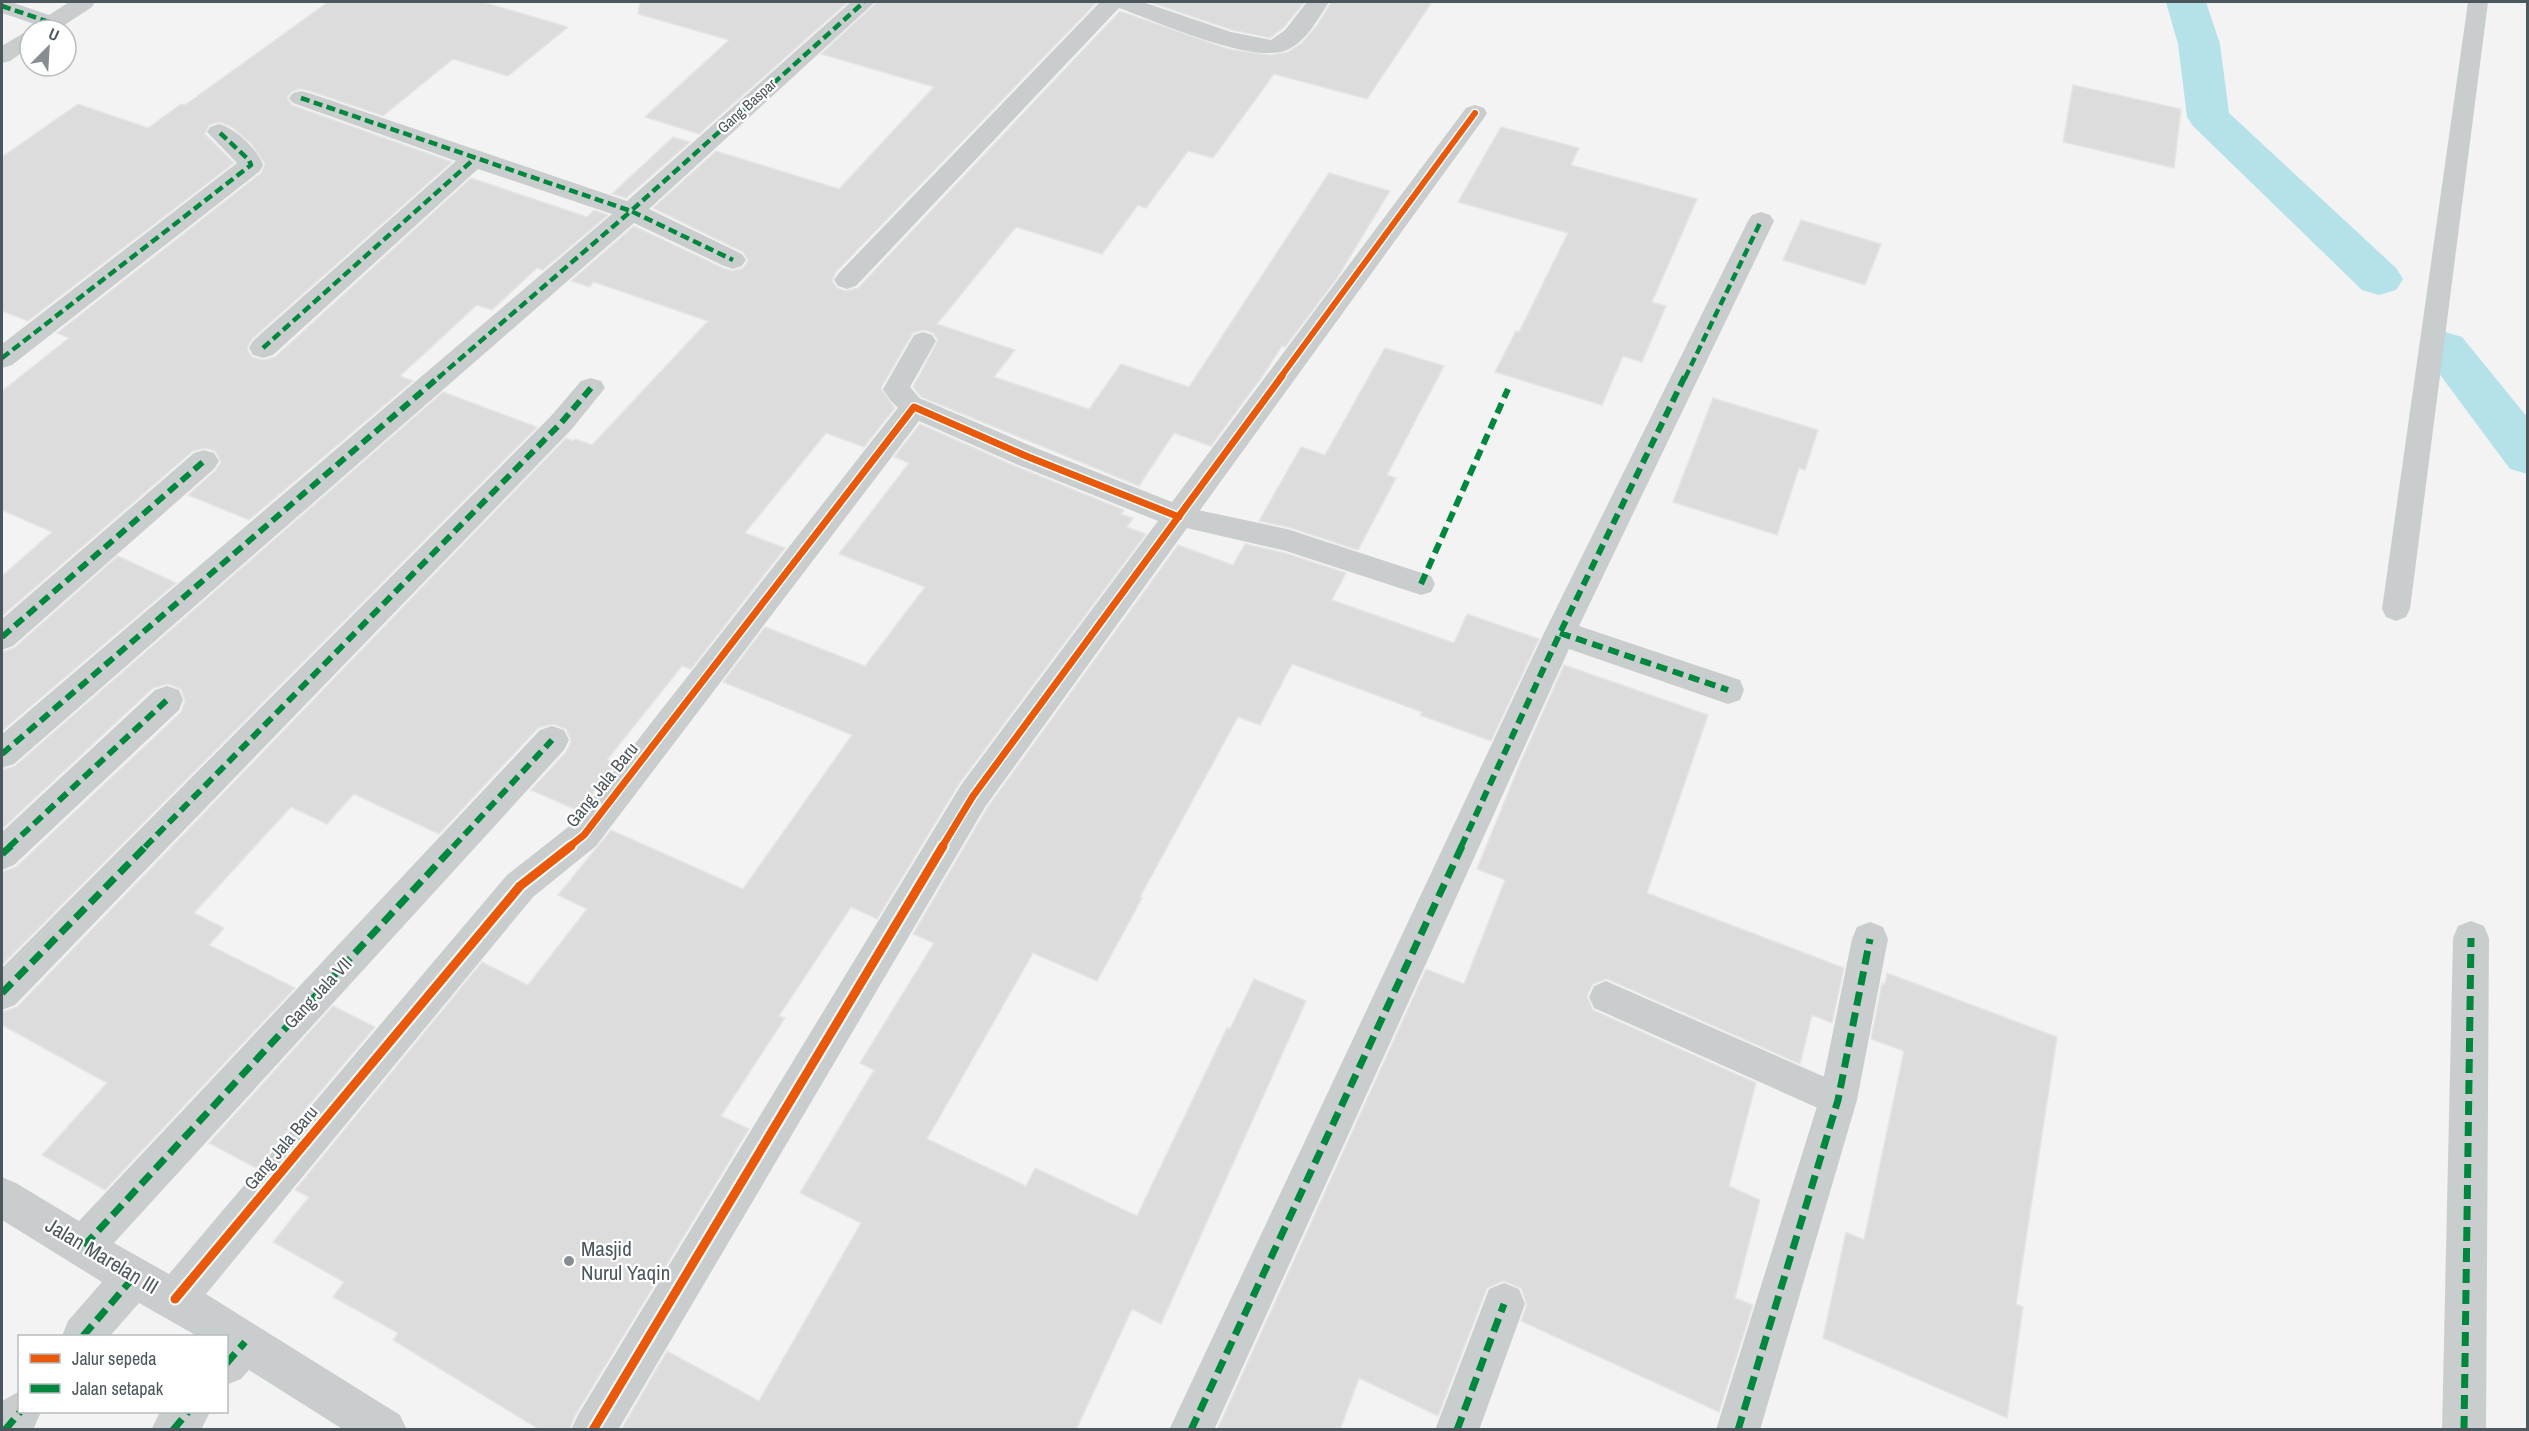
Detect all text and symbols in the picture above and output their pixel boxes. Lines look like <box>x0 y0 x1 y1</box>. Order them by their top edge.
north arrow <box>18 18 78 78</box>
text: U <box>45 22 63 46</box>
street label: Gang Baspar <box>713 74 781 138</box>
street label: Gang Jala Baru <box>560 737 644 832</box>
street label: Gang Jala VII <box>278 951 357 1034</box>
street label: Gang Jala Baru <box>238 1100 323 1195</box>
street label: Jalan Marelan III <box>40 1210 164 1301</box>
place label: Masjid Nurul Yaqin <box>581 1234 670 1287</box>
marker: Masjid Nurul Yaqin <box>562 1254 576 1268</box>
legend <box>18 1335 228 1413</box>
text: Jalur sepeda <box>72 1346 157 1371</box>
text: Jalan setapak <box>72 1376 164 1401</box>

